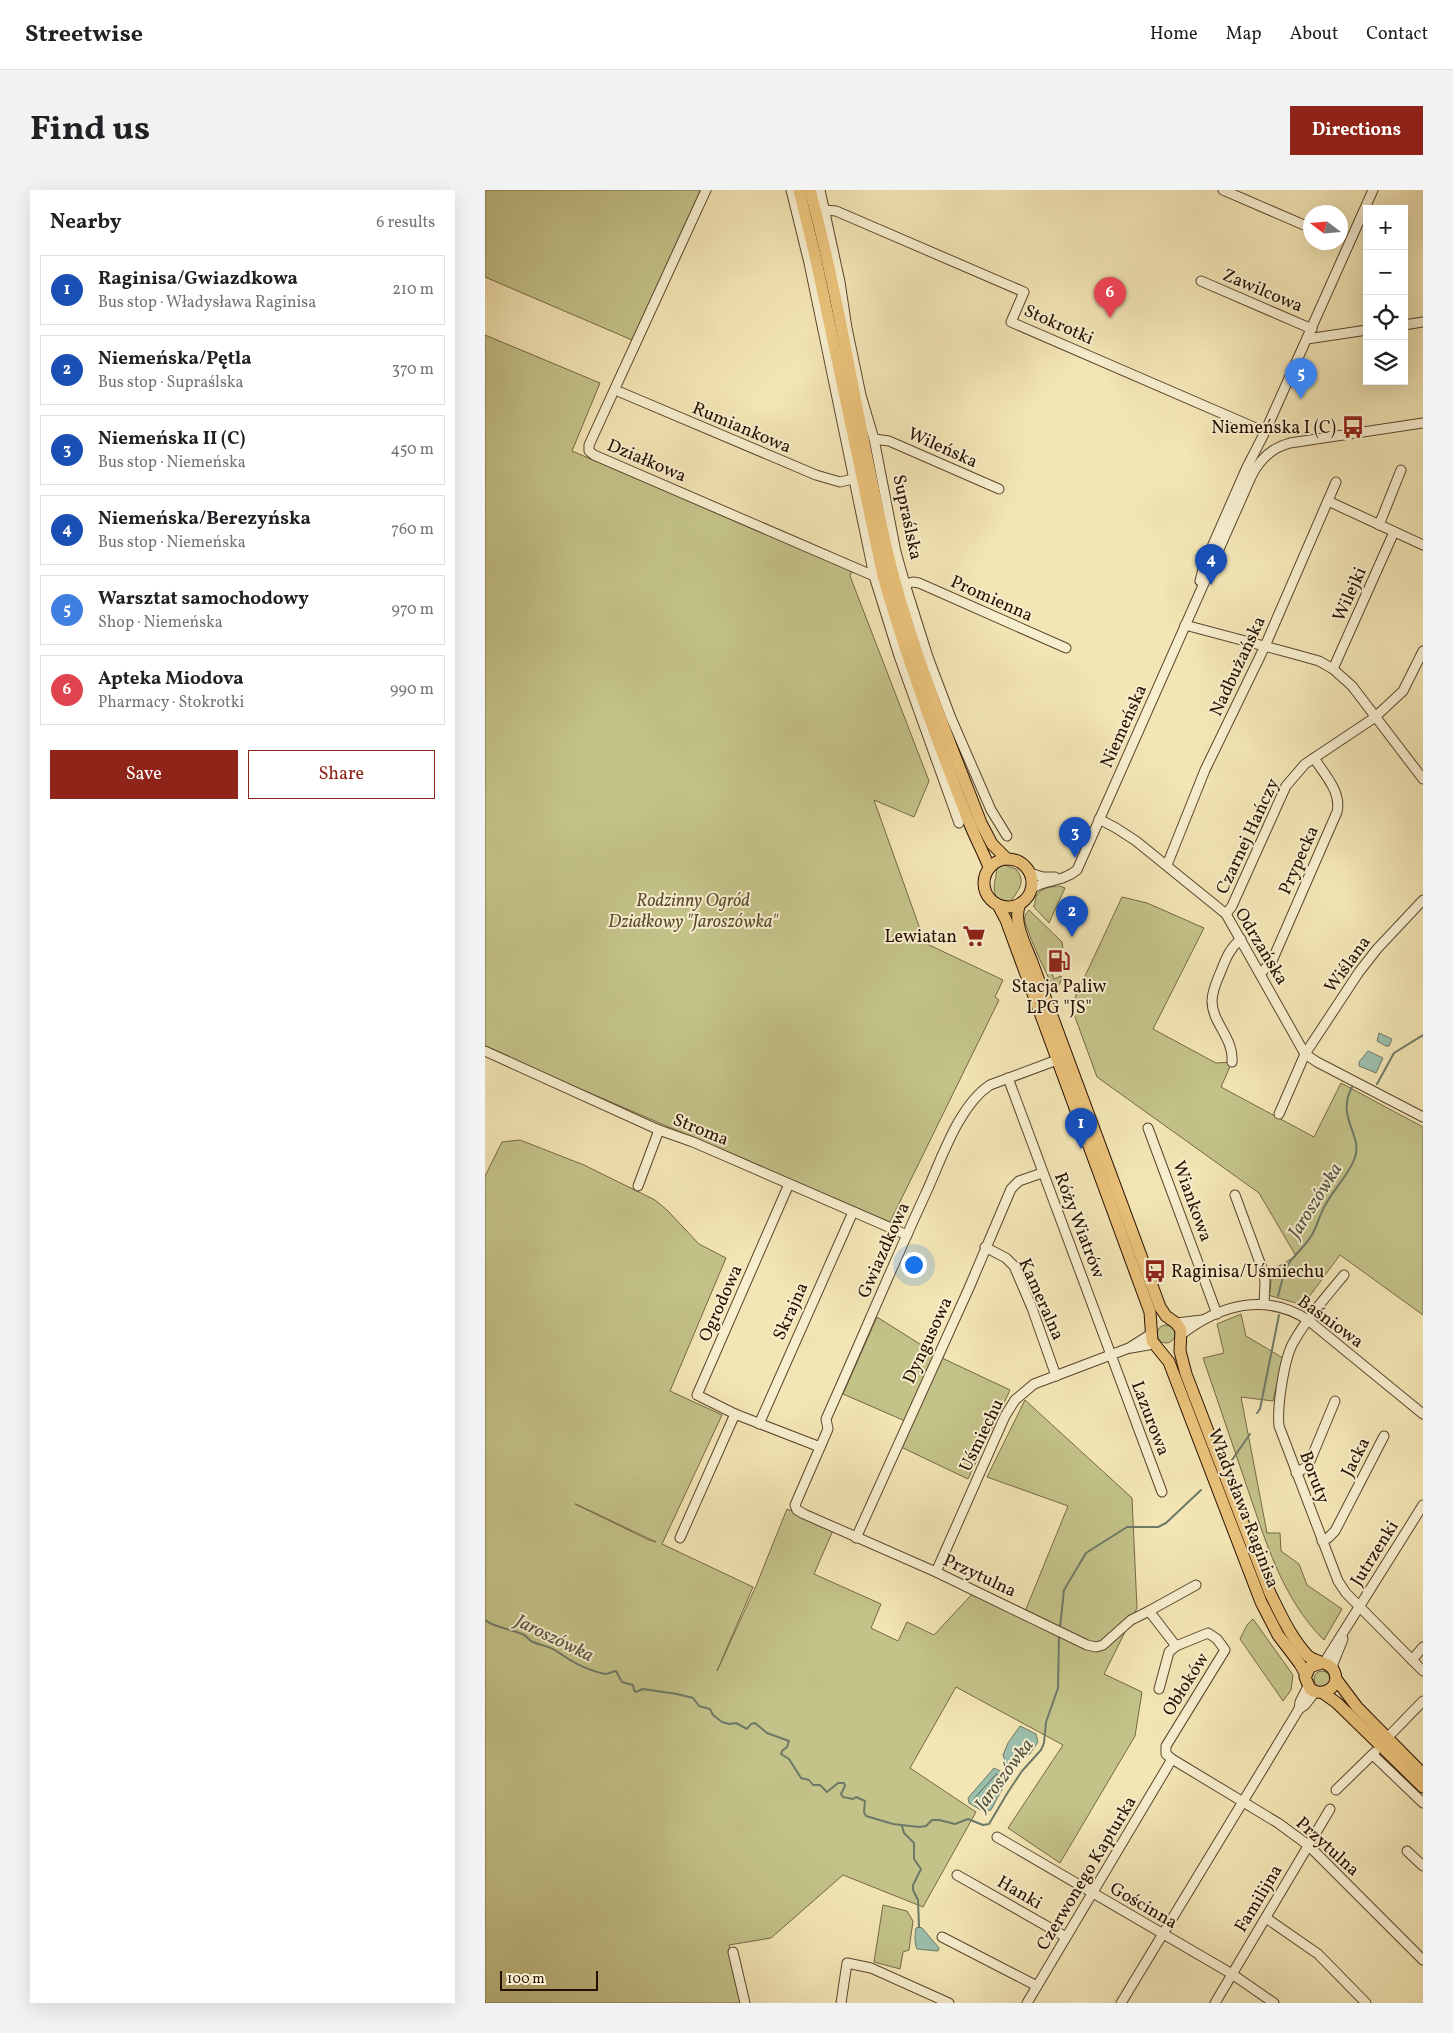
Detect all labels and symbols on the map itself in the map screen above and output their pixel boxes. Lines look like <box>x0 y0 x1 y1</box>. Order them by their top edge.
north arrow <box>1303 205 1348 250</box>
street label: Zawilcowa <box>1218 263 1306 319</box>
pin: 6 <box>1094 277 1126 318</box>
street label: Stokrotki <box>1020 299 1097 352</box>
pin: 5 <box>1285 358 1317 399</box>
street label: Rumiankowa <box>688 396 795 460</box>
bus stop icon: Niemeńska I (C) <box>1340 414 1366 440</box>
place label: Niemeńska I (C) <box>1211 416 1336 441</box>
street label: Wileńska <box>903 422 981 475</box>
street label: Działkowa <box>603 434 690 489</box>
street label: Supraślska <box>885 472 928 562</box>
pin: 4 <box>1195 544 1227 585</box>
street label: Wilejki <box>1327 563 1373 626</box>
street label: Promienna <box>946 570 1037 629</box>
street label: Nadbużańska <box>1204 613 1272 721</box>
street label: Niemeńska <box>1095 681 1154 772</box>
street label: Czarnej Hańczy <box>1211 774 1286 899</box>
pin: 3 <box>1059 817 1091 858</box>
street label: Prypecka <box>1273 822 1326 899</box>
park label: Rodzinny Ogród Działkowy "Jaroszówka" <box>608 889 779 935</box>
pin: 2 <box>1056 896 1088 937</box>
street label: Odrzańska <box>1228 903 1294 990</box>
supermarket icon: Lewiatan <box>961 923 987 949</box>
place label: Lewiatan <box>884 925 957 950</box>
street label: Wiślana <box>1319 931 1377 998</box>
fuel station icon: Stacja Paliw LPG "JS" <box>1046 948 1072 974</box>
place label: Stacja Paliw LPG "JS" <box>1011 975 1107 1021</box>
street label: Stroma <box>669 1108 732 1153</box>
pin: 1 <box>1065 1108 1097 1149</box>
street label: Wiankowa <box>1165 1158 1218 1246</box>
water label: Jaroszówka <box>1281 1158 1349 1245</box>
street label: Róży Wiatrów <box>1047 1169 1110 1282</box>
street label: Gwiazdkowa <box>852 1199 917 1303</box>
your location <box>901 1252 927 1278</box>
street label: Kameralna <box>1011 1255 1070 1345</box>
bus stop icon: Raginisa/Uśmiechu <box>1142 1258 1168 1284</box>
place label: Raginisa/Uśmiechu <box>1171 1260 1325 1285</box>
street label: Ogrodowa <box>693 1261 749 1346</box>
street label: Skrajna <box>768 1279 815 1345</box>
street label: Baśniowa <box>1292 1290 1368 1355</box>
street label: Dyngusowa <box>897 1293 959 1388</box>
street label: Lazurowa <box>1124 1378 1175 1459</box>
street label: Uśmiechu <box>954 1395 1011 1476</box>
street label: Władysława Raginisa <box>1201 1425 1285 1592</box>
street label: Jacka <box>1336 1434 1377 1482</box>
street label: Boruty <box>1292 1448 1335 1508</box>
street label: Jutrzenki <box>1345 1516 1405 1592</box>
street label: Przytulna <box>939 1548 1020 1604</box>
water label: Jaroszówka <box>509 1608 598 1669</box>
street label: Obłoków <box>1157 1648 1216 1721</box>
water label: Jaroszówka <box>968 1734 1040 1818</box>
street label: Czerwonego Kapturka <box>1031 1792 1143 1956</box>
street label: Przytulna <box>1290 1812 1364 1883</box>
street label: Familijna <box>1229 1860 1289 1937</box>
street label: Hanki <box>992 1870 1047 1916</box>
street label: Gościnna <box>1105 1877 1182 1936</box>
scale bar <box>500 1968 597 1991</box>

